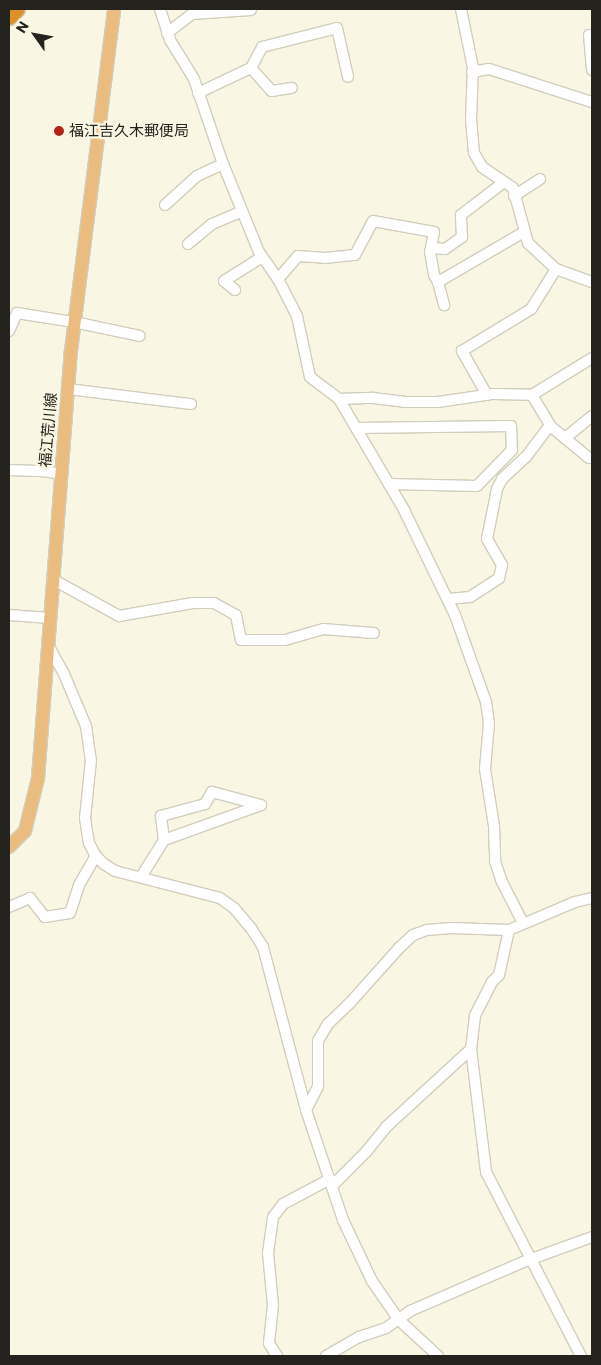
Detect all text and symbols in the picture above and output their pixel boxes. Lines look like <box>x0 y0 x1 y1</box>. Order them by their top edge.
north arrow <box>10 10 60 60</box>
text: N <box>12 18 32 36</box>
place label: 福江吉久木郵便局 <box>69 122 189 140</box>
marker: 福江吉久木郵便局 <box>53 125 65 137</box>
street label: 福江荒川線 <box>36 392 60 468</box>

